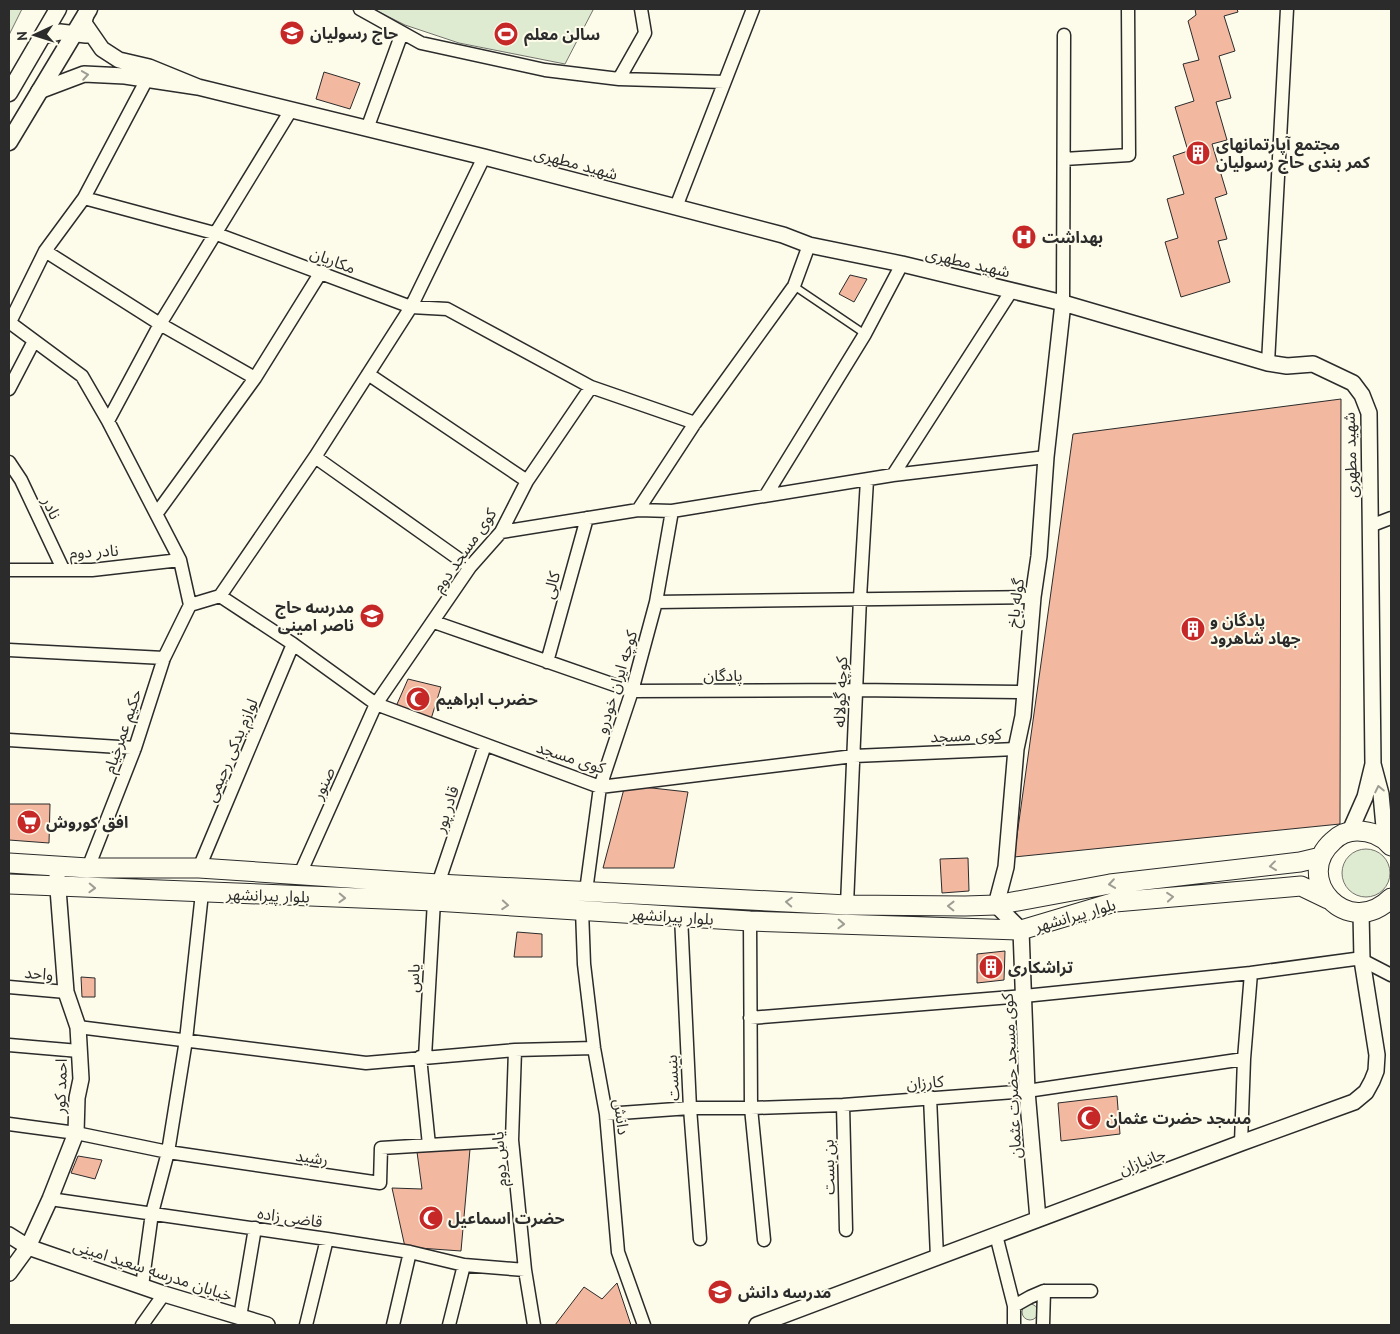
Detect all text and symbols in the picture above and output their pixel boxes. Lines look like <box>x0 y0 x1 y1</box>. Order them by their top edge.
north arrow <box>10 10 60 60</box>
school or university icon: حاج رسولیان <box>279 20 305 46</box>
sports icon: سالن معلم <box>493 21 519 47</box>
place label: حاج رسولیان <box>310 23 398 45</box>
place label: سالن معلم <box>524 24 600 47</box>
text: N <box>13 31 31 41</box>
one-way arrow <box>80 71 89 81</box>
place label: مجتمع آپارتمانهای کمر بندی حاج رسولیان <box>1216 134 1371 174</box>
building icon: مجتمع آپارتمانهای کمر بندی حاج رسولیان <box>1185 140 1211 166</box>
street label: شهید مطهری <box>532 142 620 184</box>
hospital icon: بهداشت <box>1011 224 1037 250</box>
place label: بهداشت <box>1042 227 1103 247</box>
street label: مکاریان <box>307 242 359 278</box>
street label: شهید مطهری <box>924 243 1012 281</box>
street label: شهید مطهری <box>1339 412 1361 498</box>
street label: نادر <box>38 493 66 522</box>
street label: کوی مسجد دوم <box>428 504 503 598</box>
street label: نادر دوم <box>69 540 119 565</box>
street label: کالی <box>538 569 564 601</box>
street label: گوله باخ <box>1002 577 1031 629</box>
place label: مدرسه حاج ناصر امینی <box>275 597 354 635</box>
school or university icon: مدرسه حاج ناصر امینی <box>359 603 385 629</box>
place label: پادگان و جهاد شاهرود <box>1210 610 1301 648</box>
building icon: پادگان و جهاد شاهرود <box>1180 616 1206 642</box>
street label: کوچه ایران خودرو <box>591 628 642 736</box>
street label: کوچه گولاله <box>829 656 852 728</box>
street label: پادگان <box>703 665 743 686</box>
street label: حکیم عمرخیام <box>98 686 149 777</box>
mosque icon: حضرب ابراهیم <box>405 686 431 712</box>
place label: حضرب ابراهیم <box>436 689 538 712</box>
street label: لوازم یدکی رحیمی <box>200 695 265 806</box>
street label: کوی مسجد <box>930 724 1002 746</box>
street label: کوی مسجد <box>534 736 608 778</box>
street label: صنور <box>307 764 339 803</box>
street label: قادر پور <box>429 783 464 836</box>
one-way arrow <box>1374 785 1385 794</box>
supermarket icon: افق کوروش <box>16 809 42 835</box>
place label: افق کوروش <box>46 812 128 833</box>
one-way arrow <box>1269 860 1277 871</box>
one-way arrow <box>1107 878 1115 889</box>
one-way arrow <box>89 883 97 894</box>
street label: بلوار پیرانشهر <box>225 884 310 908</box>
one-way arrow <box>338 892 346 903</box>
one-way arrow <box>1166 892 1174 903</box>
street label: بلوار پیرانشهر <box>1031 894 1118 937</box>
one-way arrow <box>784 896 792 907</box>
one-way arrow <box>501 900 509 911</box>
one-way arrow <box>947 901 954 911</box>
street label: بلوار پیرانشهر <box>629 903 714 930</box>
one-way arrow <box>838 919 846 929</box>
building icon: تراشکاری <box>978 954 1004 980</box>
place label: تراشکاری <box>1008 957 1073 977</box>
street label: واحد <box>24 962 54 984</box>
street label: یاس <box>402 963 424 993</box>
street label: کوی مسجد حضرت عثمان <box>997 992 1025 1159</box>
street label: بنبست <box>661 1054 683 1102</box>
street label: احمد کور <box>49 1058 71 1115</box>
street label: کارزان <box>906 1071 945 1093</box>
street label: دانش <box>610 1098 634 1136</box>
mosque icon: مسجد حضرت عثمان <box>1076 1105 1102 1131</box>
place label: مسجد حضرت عثمان <box>1106 1108 1251 1128</box>
street label: یاس دوم <box>487 1130 514 1187</box>
street label: بن بست <box>818 1139 838 1195</box>
street label: جانبازان <box>1116 1143 1168 1179</box>
street label: رشید <box>295 1145 329 1169</box>
street label: قاضی زاده <box>256 1203 324 1231</box>
mosque icon: حضرت اسماعیل <box>418 1205 444 1231</box>
place label: حضرت اسماعیل <box>448 1208 565 1228</box>
street label: خیابان مدرسه سعید امینی <box>71 1235 235 1305</box>
school or university icon: مدرسه دانش <box>707 1279 733 1305</box>
place label: مدرسه دانش <box>738 1282 831 1302</box>

